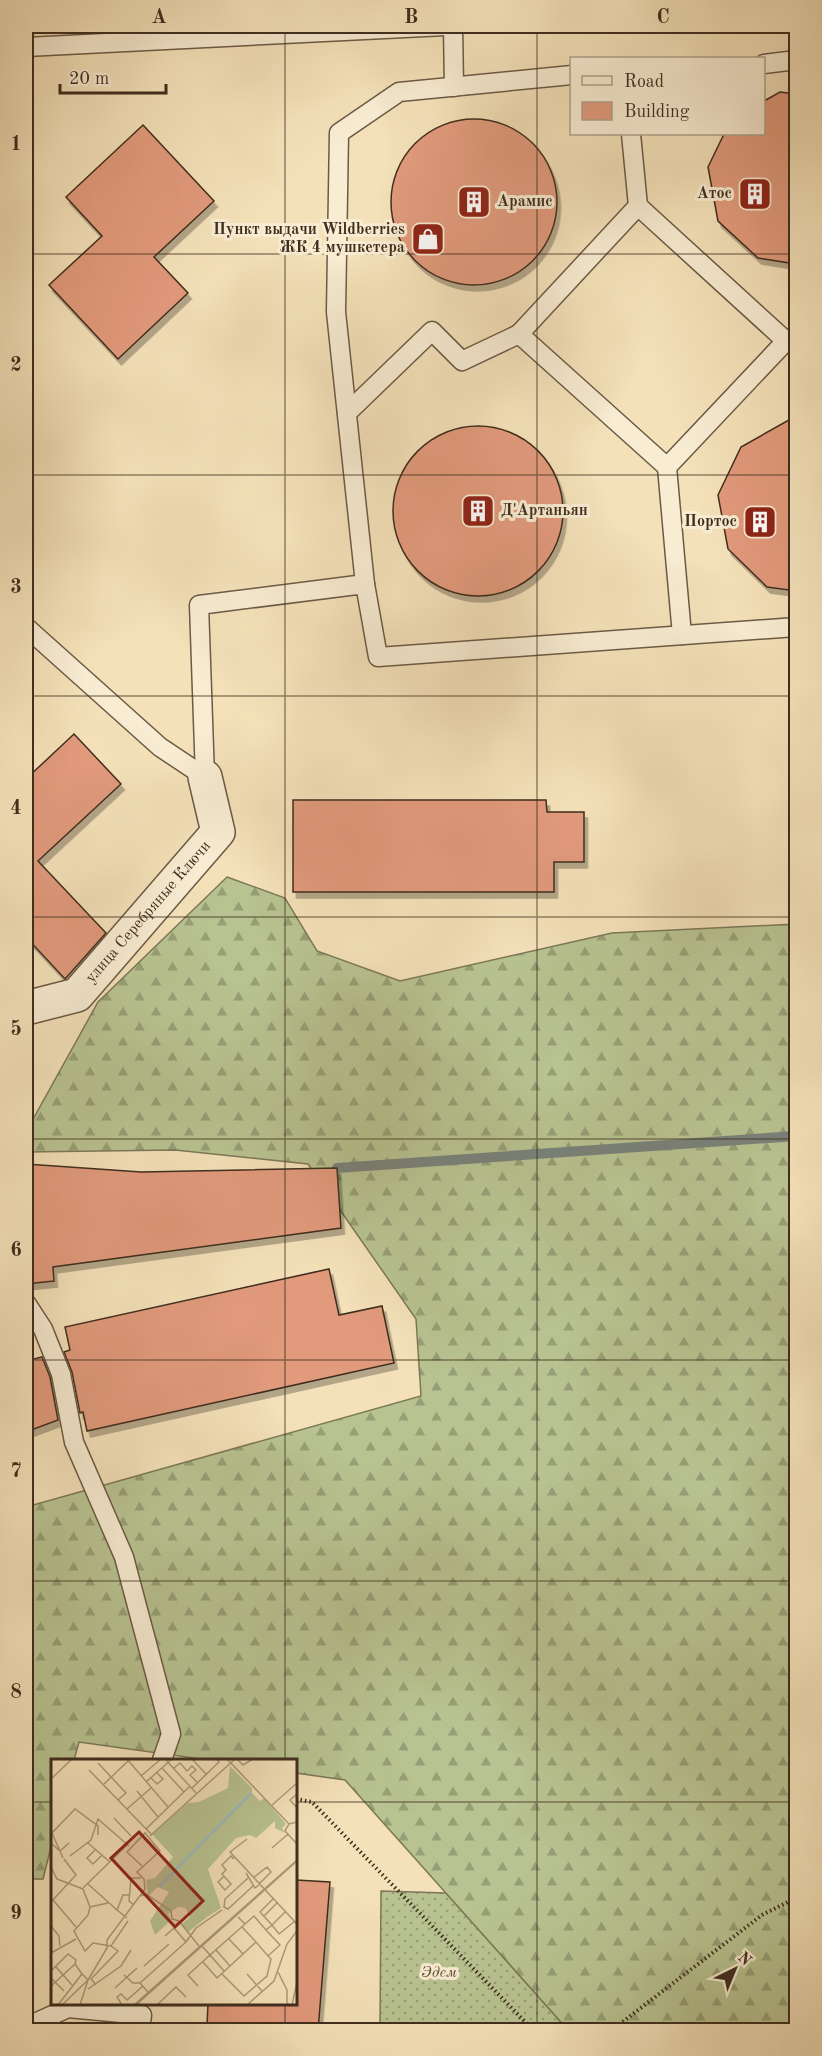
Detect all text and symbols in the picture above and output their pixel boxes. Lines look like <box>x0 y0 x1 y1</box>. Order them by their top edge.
text: A <box>151 8 167 28</box>
text: B <box>404 8 418 28</box>
text: C <box>656 8 670 28</box>
scale bar <box>60 57 166 95</box>
legend <box>570 57 765 135</box>
text: 20 m <box>69 70 109 88</box>
text: Road <box>624 73 664 91</box>
text: Building <box>624 103 690 121</box>
text: 1 <box>10 135 22 155</box>
building icon: Атос <box>737 176 773 212</box>
building icon: Арамис <box>456 184 492 220</box>
place label: Атос <box>697 186 732 202</box>
place label: Арамис <box>497 194 553 210</box>
shop icon: Пункт выдачи Wildberries ЖК 4 мушкетера <box>410 221 446 257</box>
place label: Пункт выдачи Wildberries ЖК 4 мушкетера <box>213 222 405 256</box>
text: 2 <box>10 356 22 376</box>
building icon: Д'Артаньян <box>460 493 496 529</box>
place label: Д'Артаньян <box>501 503 588 519</box>
building icon: Портос <box>742 504 778 540</box>
place label: Портос <box>684 514 737 530</box>
text: 3 <box>10 578 22 598</box>
text: 4 <box>10 799 22 819</box>
street label: улица Серебряные Ключи <box>83 838 214 986</box>
text: 5 <box>10 1019 22 1040</box>
text: 6 <box>10 1241 22 1261</box>
text: 7 <box>10 1462 22 1482</box>
text: 8 <box>10 1683 22 1703</box>
inset map <box>51 1759 297 2005</box>
text: 9 <box>10 1904 22 1924</box>
north arrow <box>705 1939 765 1999</box>
text: N <box>734 1949 754 1970</box>
park label: Эдем <box>421 1965 457 1981</box>

